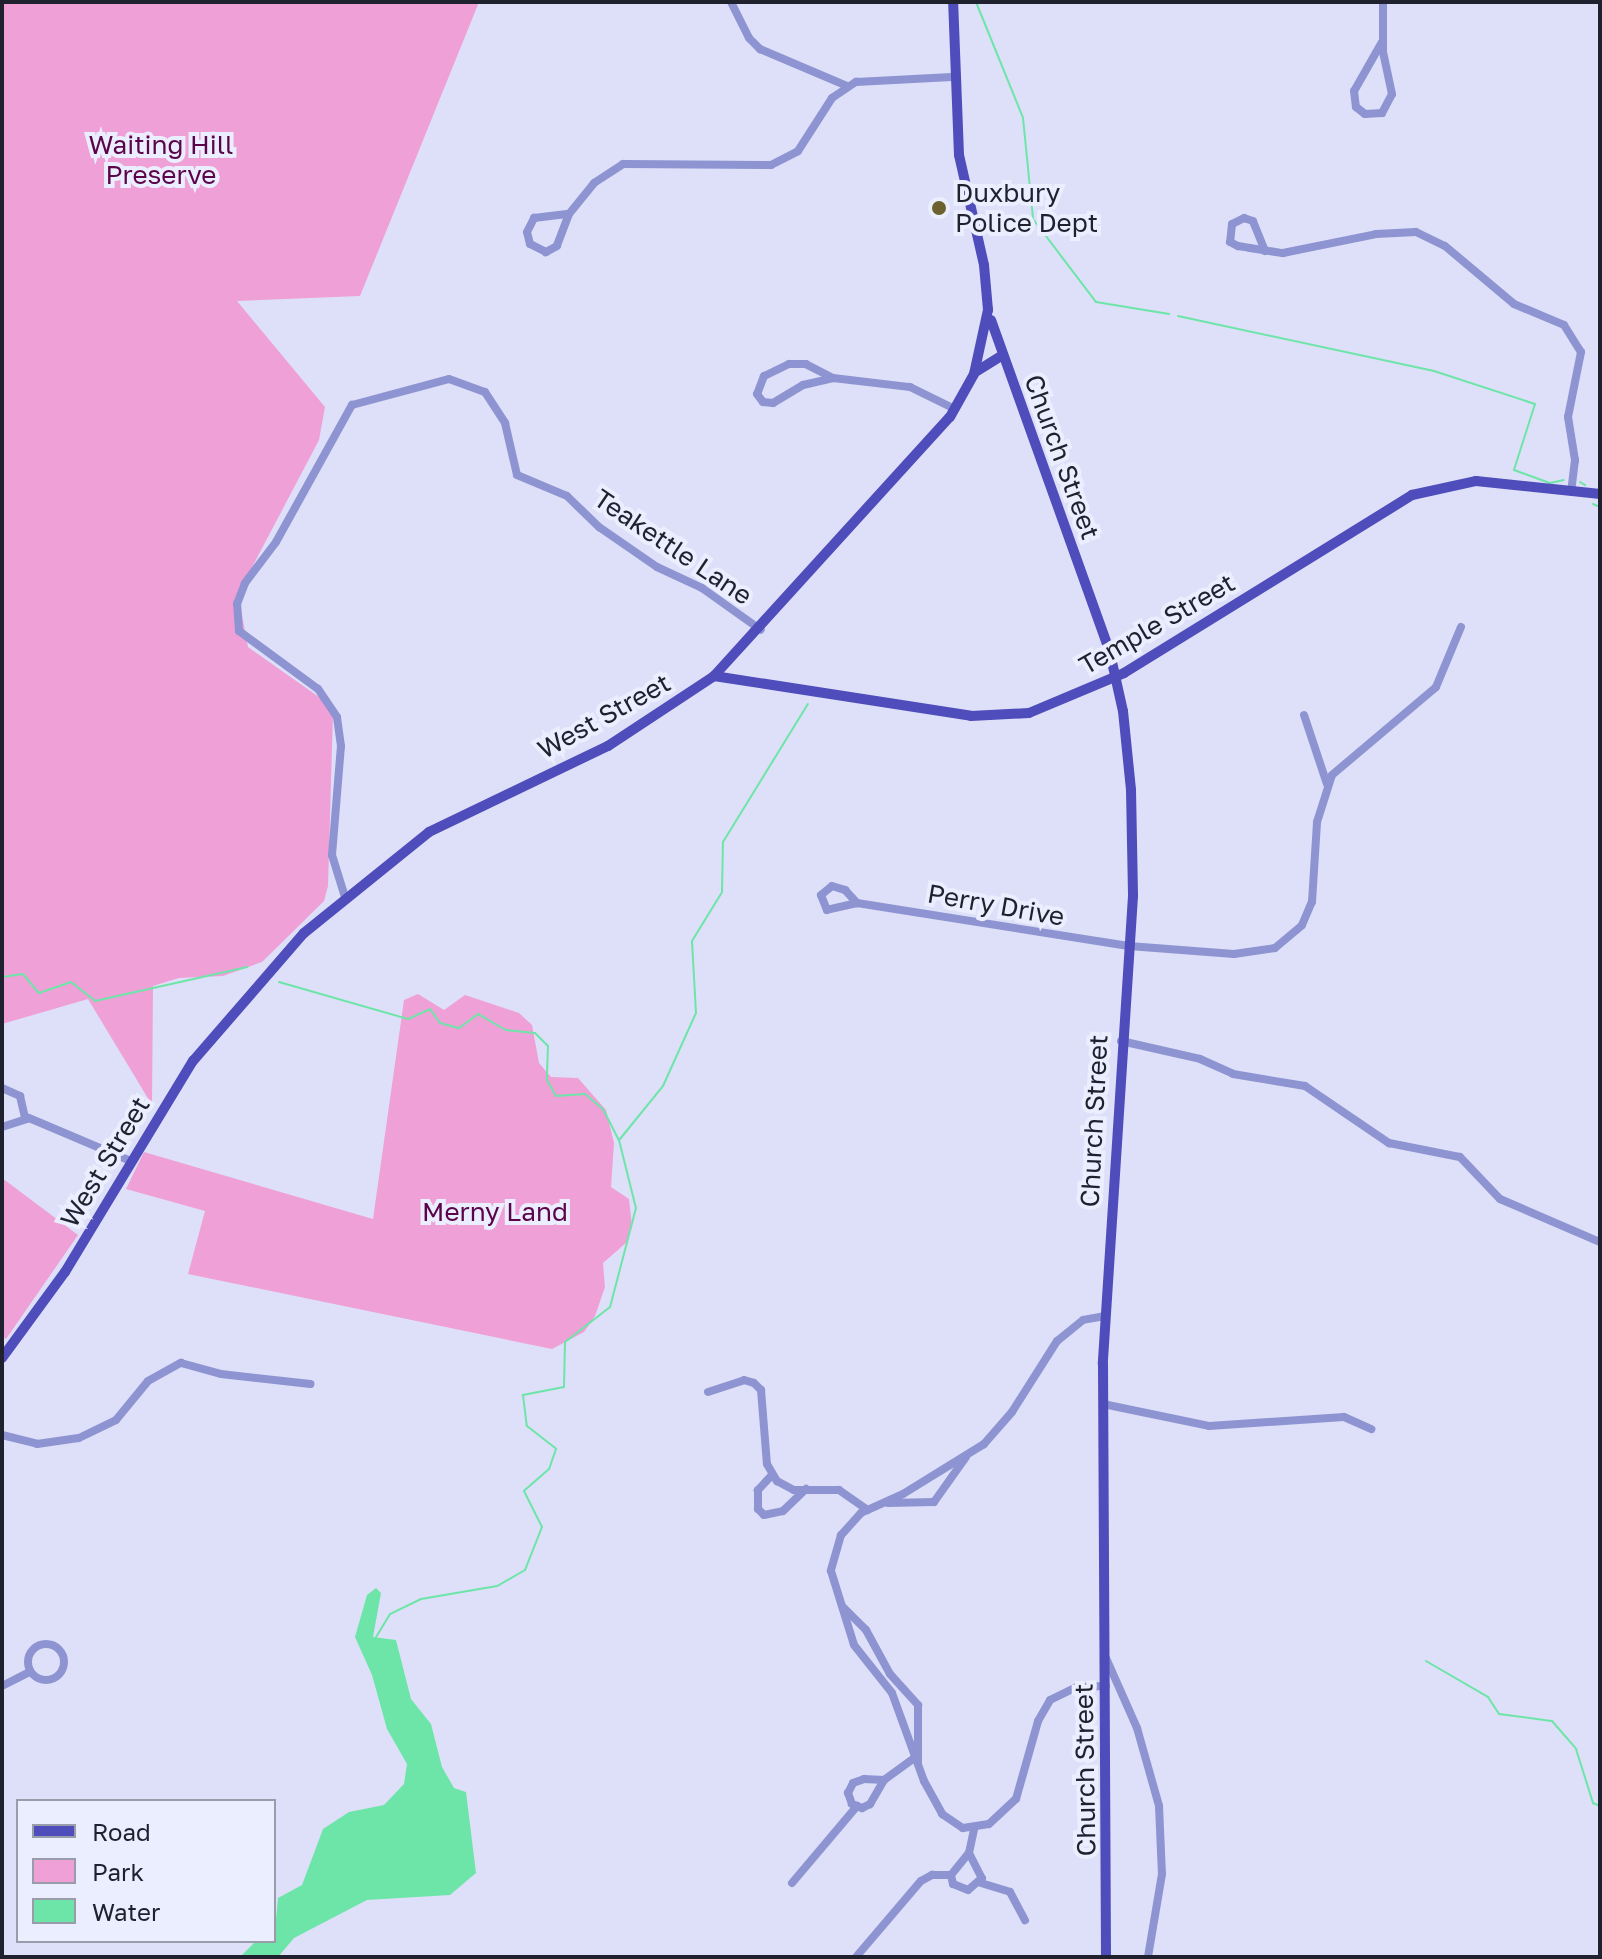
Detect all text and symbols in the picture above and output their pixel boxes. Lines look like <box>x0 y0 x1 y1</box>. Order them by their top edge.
park label: Waiting Hill Preserve <box>89 129 233 190</box>
place label: Duxbury Police Dept <box>955 177 1098 238</box>
marker: Duxbury Police Dept <box>930 199 948 217</box>
street label: Church Street <box>1018 370 1106 544</box>
street label: Teakettle Lane <box>588 483 758 611</box>
street label: Temple Street <box>1074 567 1240 681</box>
street label: West Street <box>532 667 676 765</box>
street label: Perry Drive <box>925 878 1067 932</box>
street label: Church Street <box>1074 1034 1114 1208</box>
street label: West Street <box>54 1091 156 1233</box>
park label: Merny Land <box>422 1196 568 1228</box>
street label: Church Street <box>1068 1683 1102 1857</box>
legend <box>16 1799 276 1943</box>
text: Road <box>92 1817 151 1846</box>
text: Park <box>92 1857 144 1886</box>
text: Water <box>92 1897 160 1926</box>

